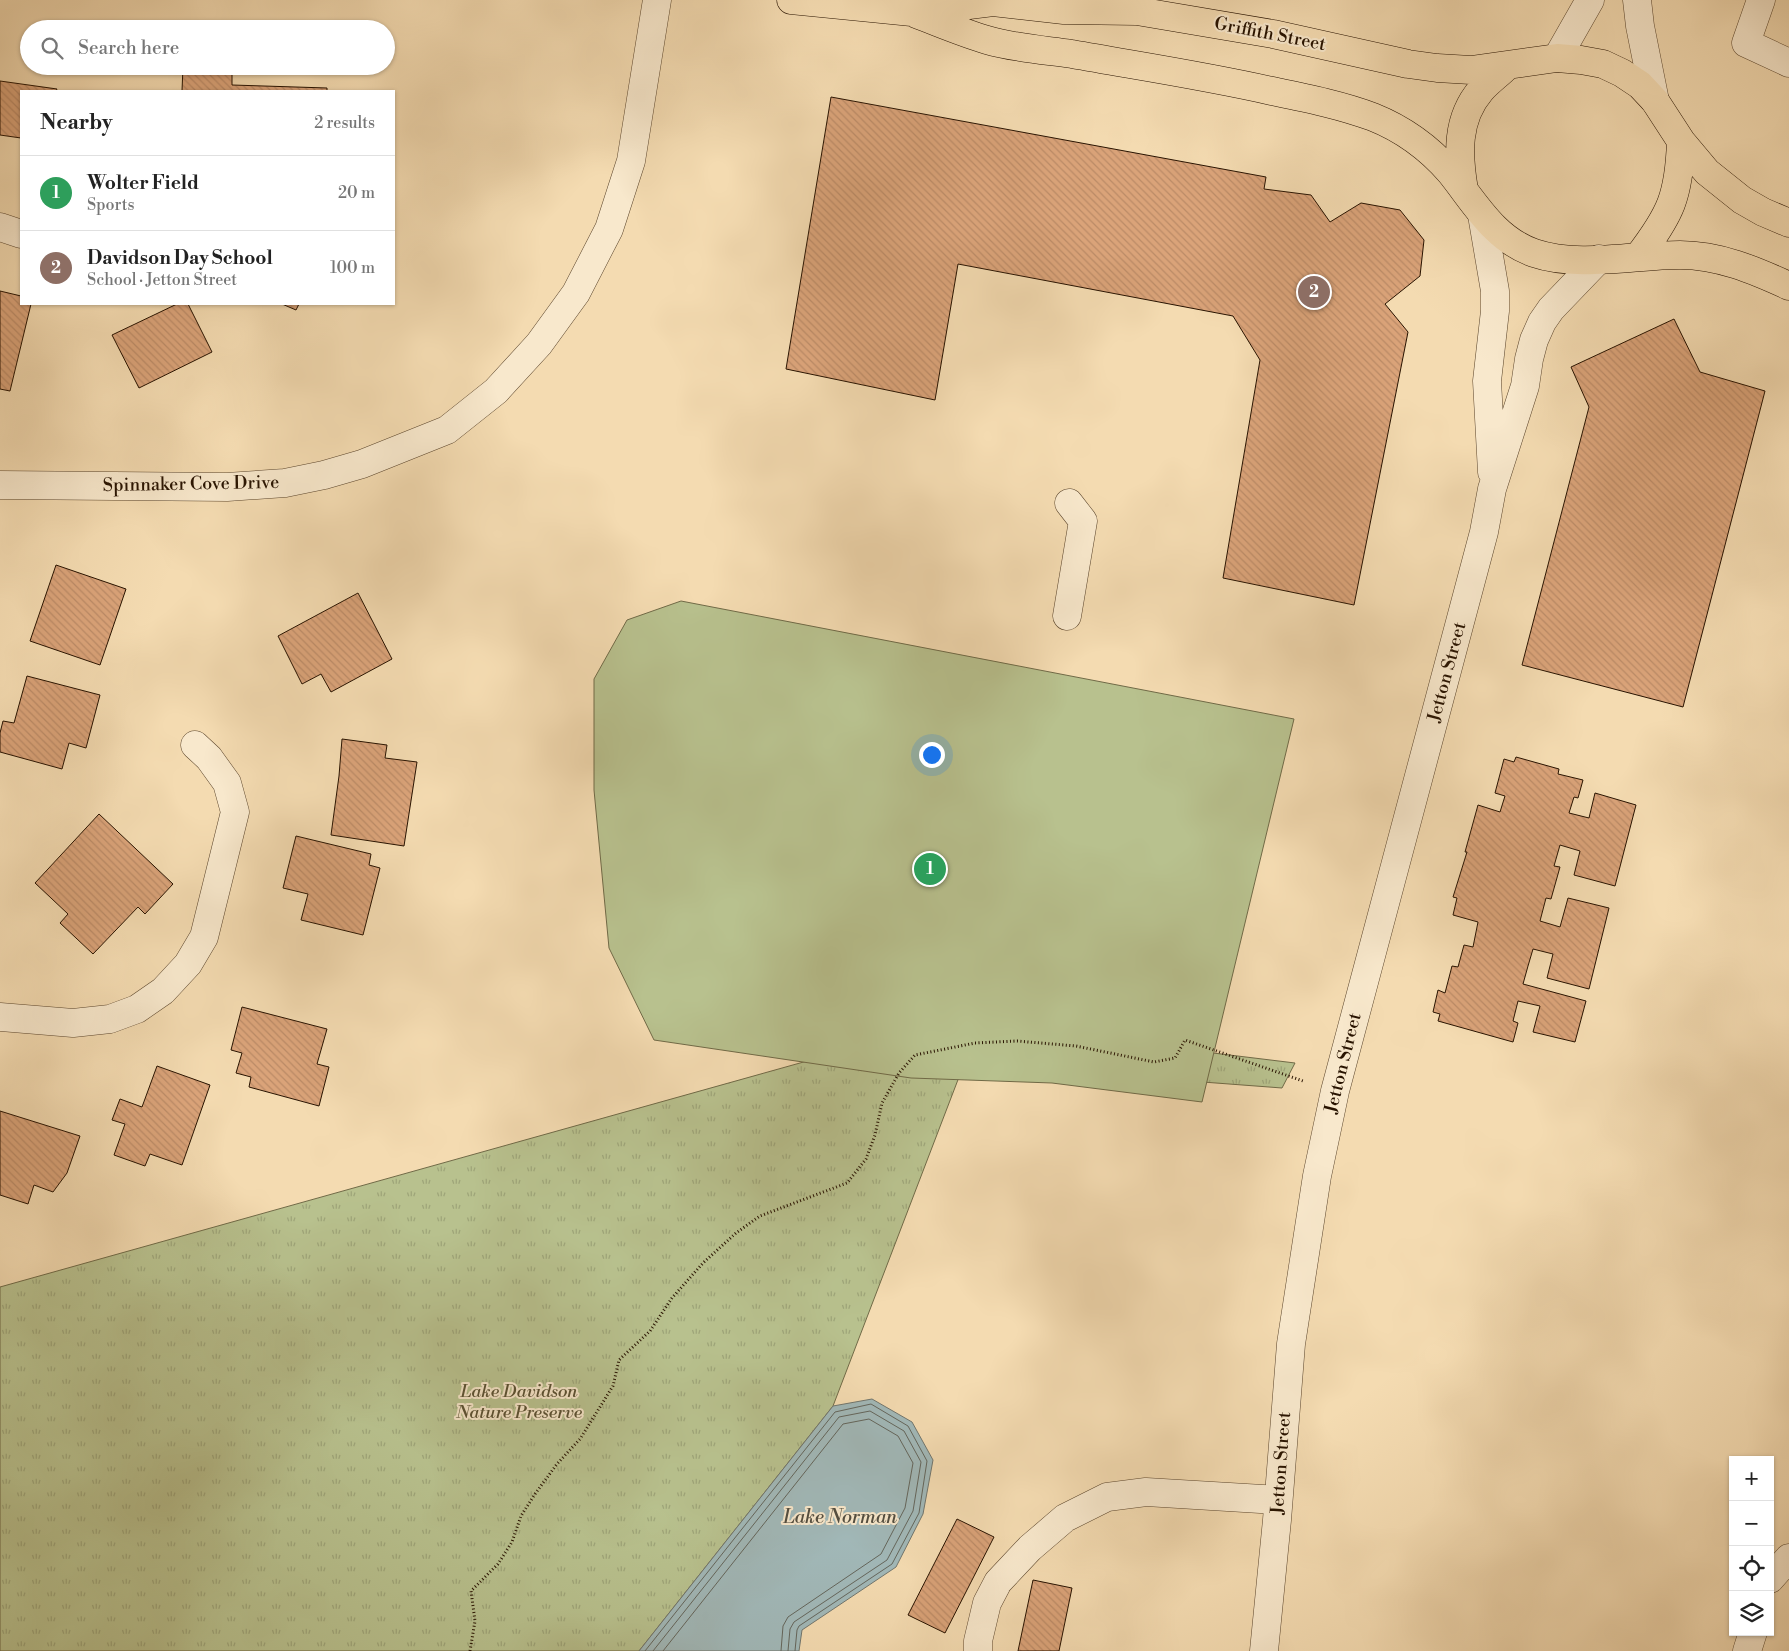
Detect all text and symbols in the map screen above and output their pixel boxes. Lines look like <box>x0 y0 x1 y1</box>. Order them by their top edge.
street label: Griffith Street <box>1212 12 1328 56</box>
search box <box>20 20 395 75</box>
icon: search <box>38 34 66 62</box>
text: Search here <box>78 36 179 60</box>
text: Nearby <box>40 110 113 136</box>
text: 2 results <box>314 113 375 133</box>
text: Wolter Field <box>87 171 199 195</box>
text: 1 <box>52 183 60 203</box>
text: 20 m <box>338 183 375 203</box>
text: Sports <box>87 195 134 215</box>
text: Davidson Day School <box>87 246 273 270</box>
text: 2 <box>51 258 61 278</box>
text: 100 m <box>330 258 375 278</box>
text: School · Jetton Street <box>87 270 237 290</box>
pin: 2 <box>1298 273 1330 311</box>
street label: Spinnaker Cove Drive <box>103 471 279 497</box>
street label: Jetton Street <box>1422 619 1472 726</box>
your location <box>919 742 945 768</box>
pin: 1 <box>914 850 946 888</box>
street label: Jetton Street <box>1319 1010 1367 1117</box>
park label: Lake Davidson Nature Preserve <box>455 1380 583 1424</box>
street label: Jetton Street <box>1266 1410 1296 1516</box>
map controls <box>1729 1456 1774 1636</box>
button: + <box>1729 1456 1774 1501</box>
button: − <box>1729 1501 1774 1546</box>
water label: Lake Norman <box>782 1505 897 1529</box>
button: locate <box>1729 1546 1774 1591</box>
button: layers <box>1729 1591 1774 1636</box>

